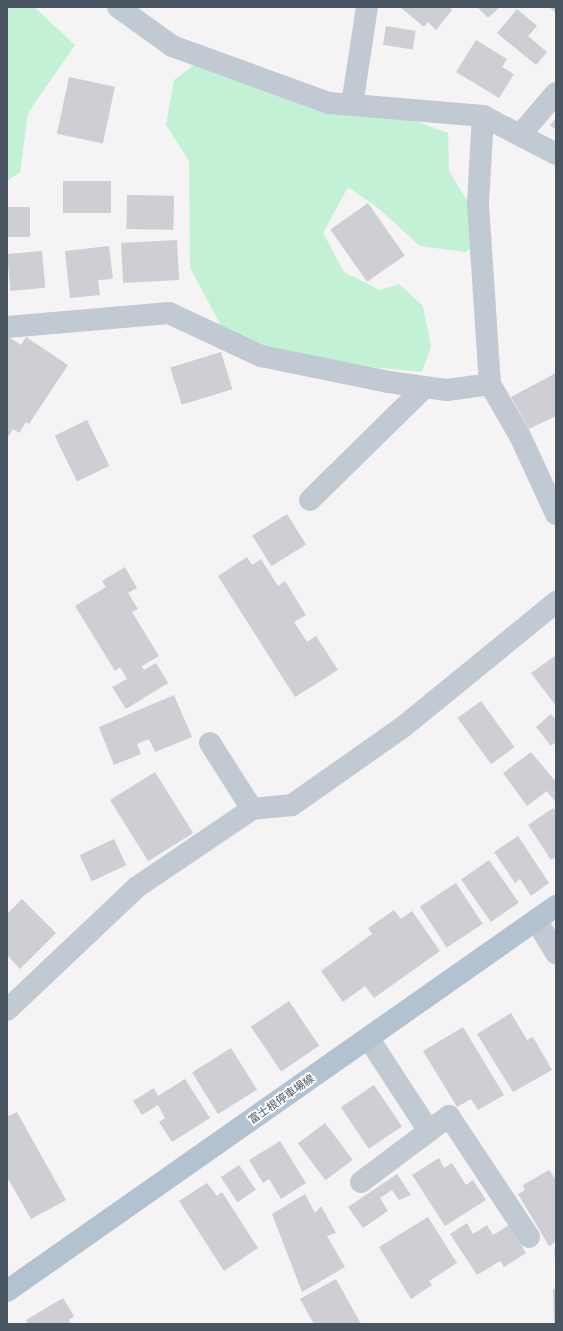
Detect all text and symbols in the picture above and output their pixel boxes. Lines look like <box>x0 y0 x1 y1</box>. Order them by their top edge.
street label: 富士根停車場線 <box>247 1073 317 1127</box>

